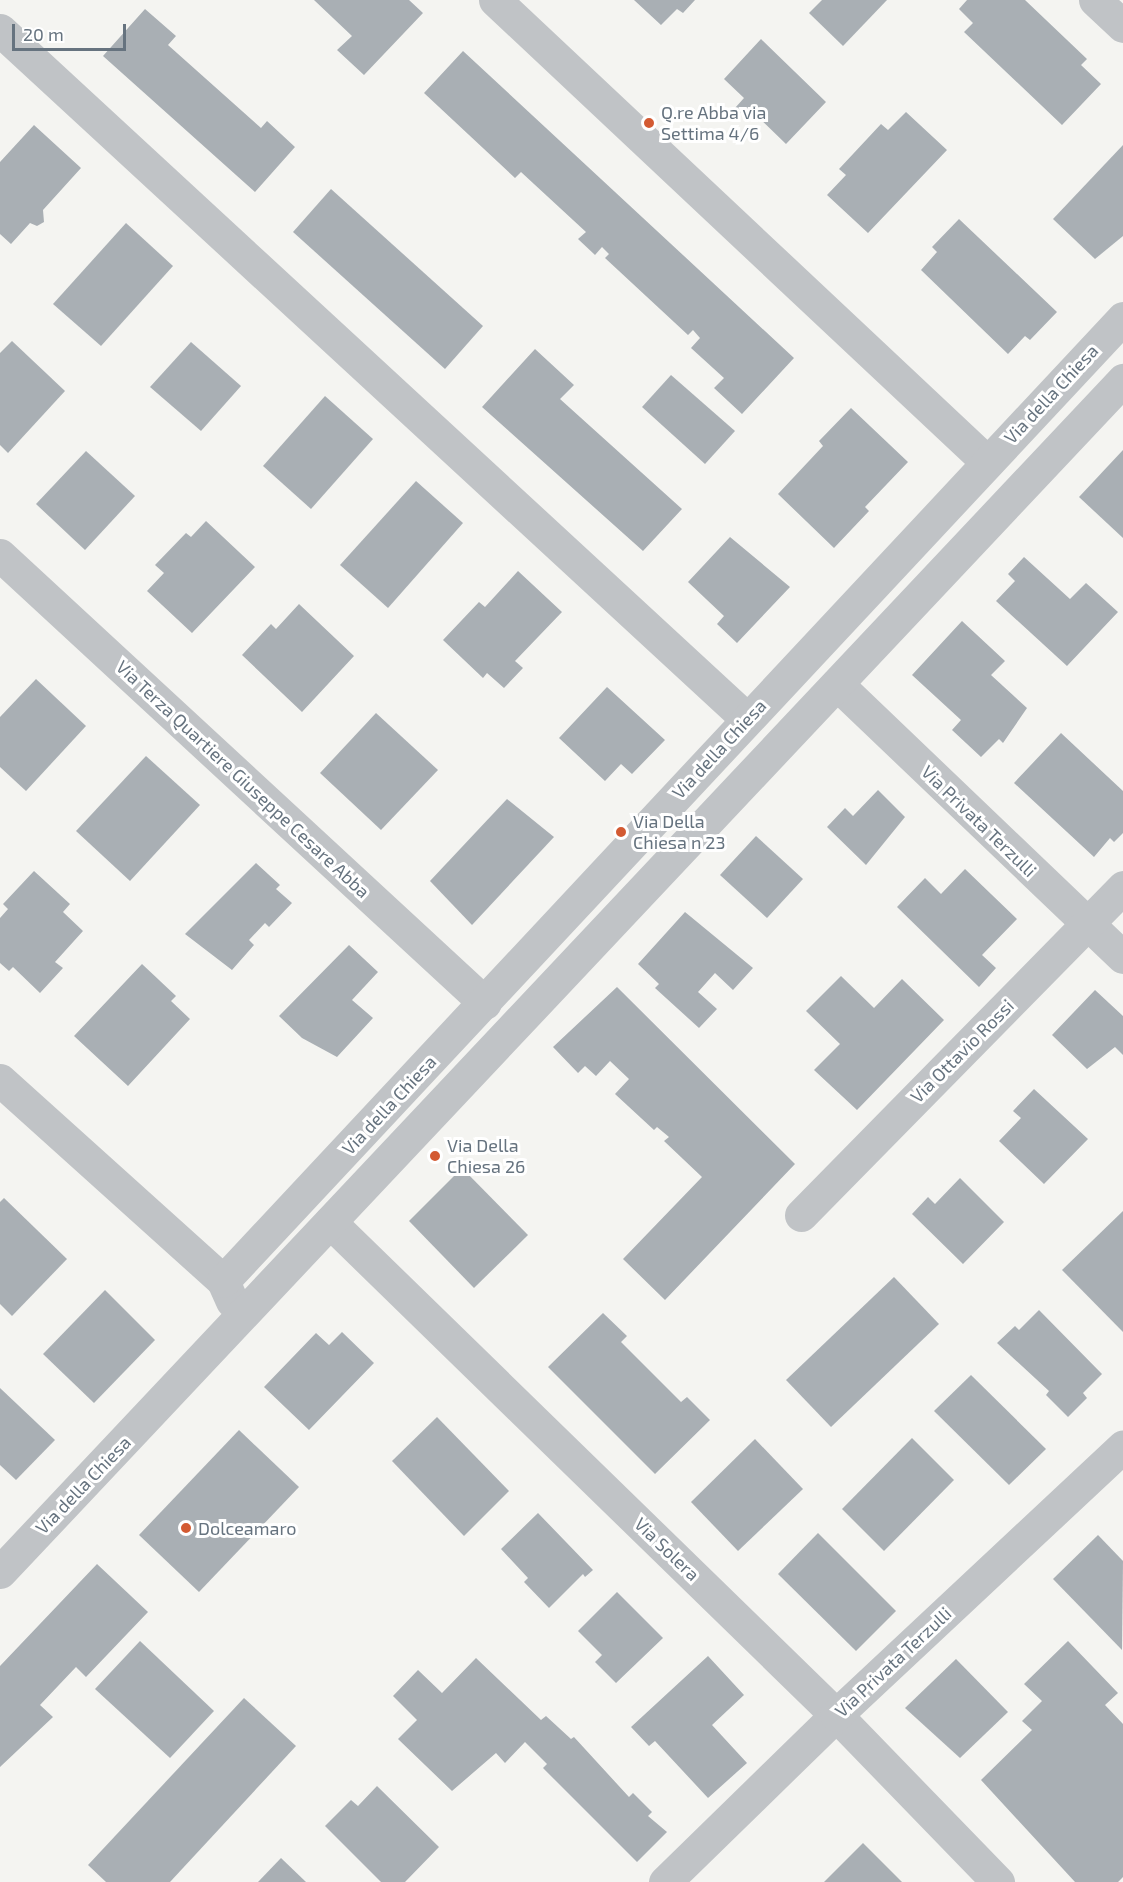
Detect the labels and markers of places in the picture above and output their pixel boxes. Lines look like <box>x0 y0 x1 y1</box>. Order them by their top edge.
place label: Q.re Abba via Settima 4/6 <box>661 102 767 144</box>
marker: Q.re Abba via Settima 4/6 <box>642 116 656 130</box>
place label: Via Della Chiesa n 23 <box>633 811 725 854</box>
marker: Via Della Chiesa n 23 <box>614 825 628 839</box>
place label: Via Della Chiesa 26 <box>447 1135 525 1178</box>
marker: Via Della Chiesa 26 <box>428 1149 442 1163</box>
place label: Dolceamaro <box>198 1517 297 1539</box>
marker: Dolceamaro <box>179 1521 193 1535</box>

